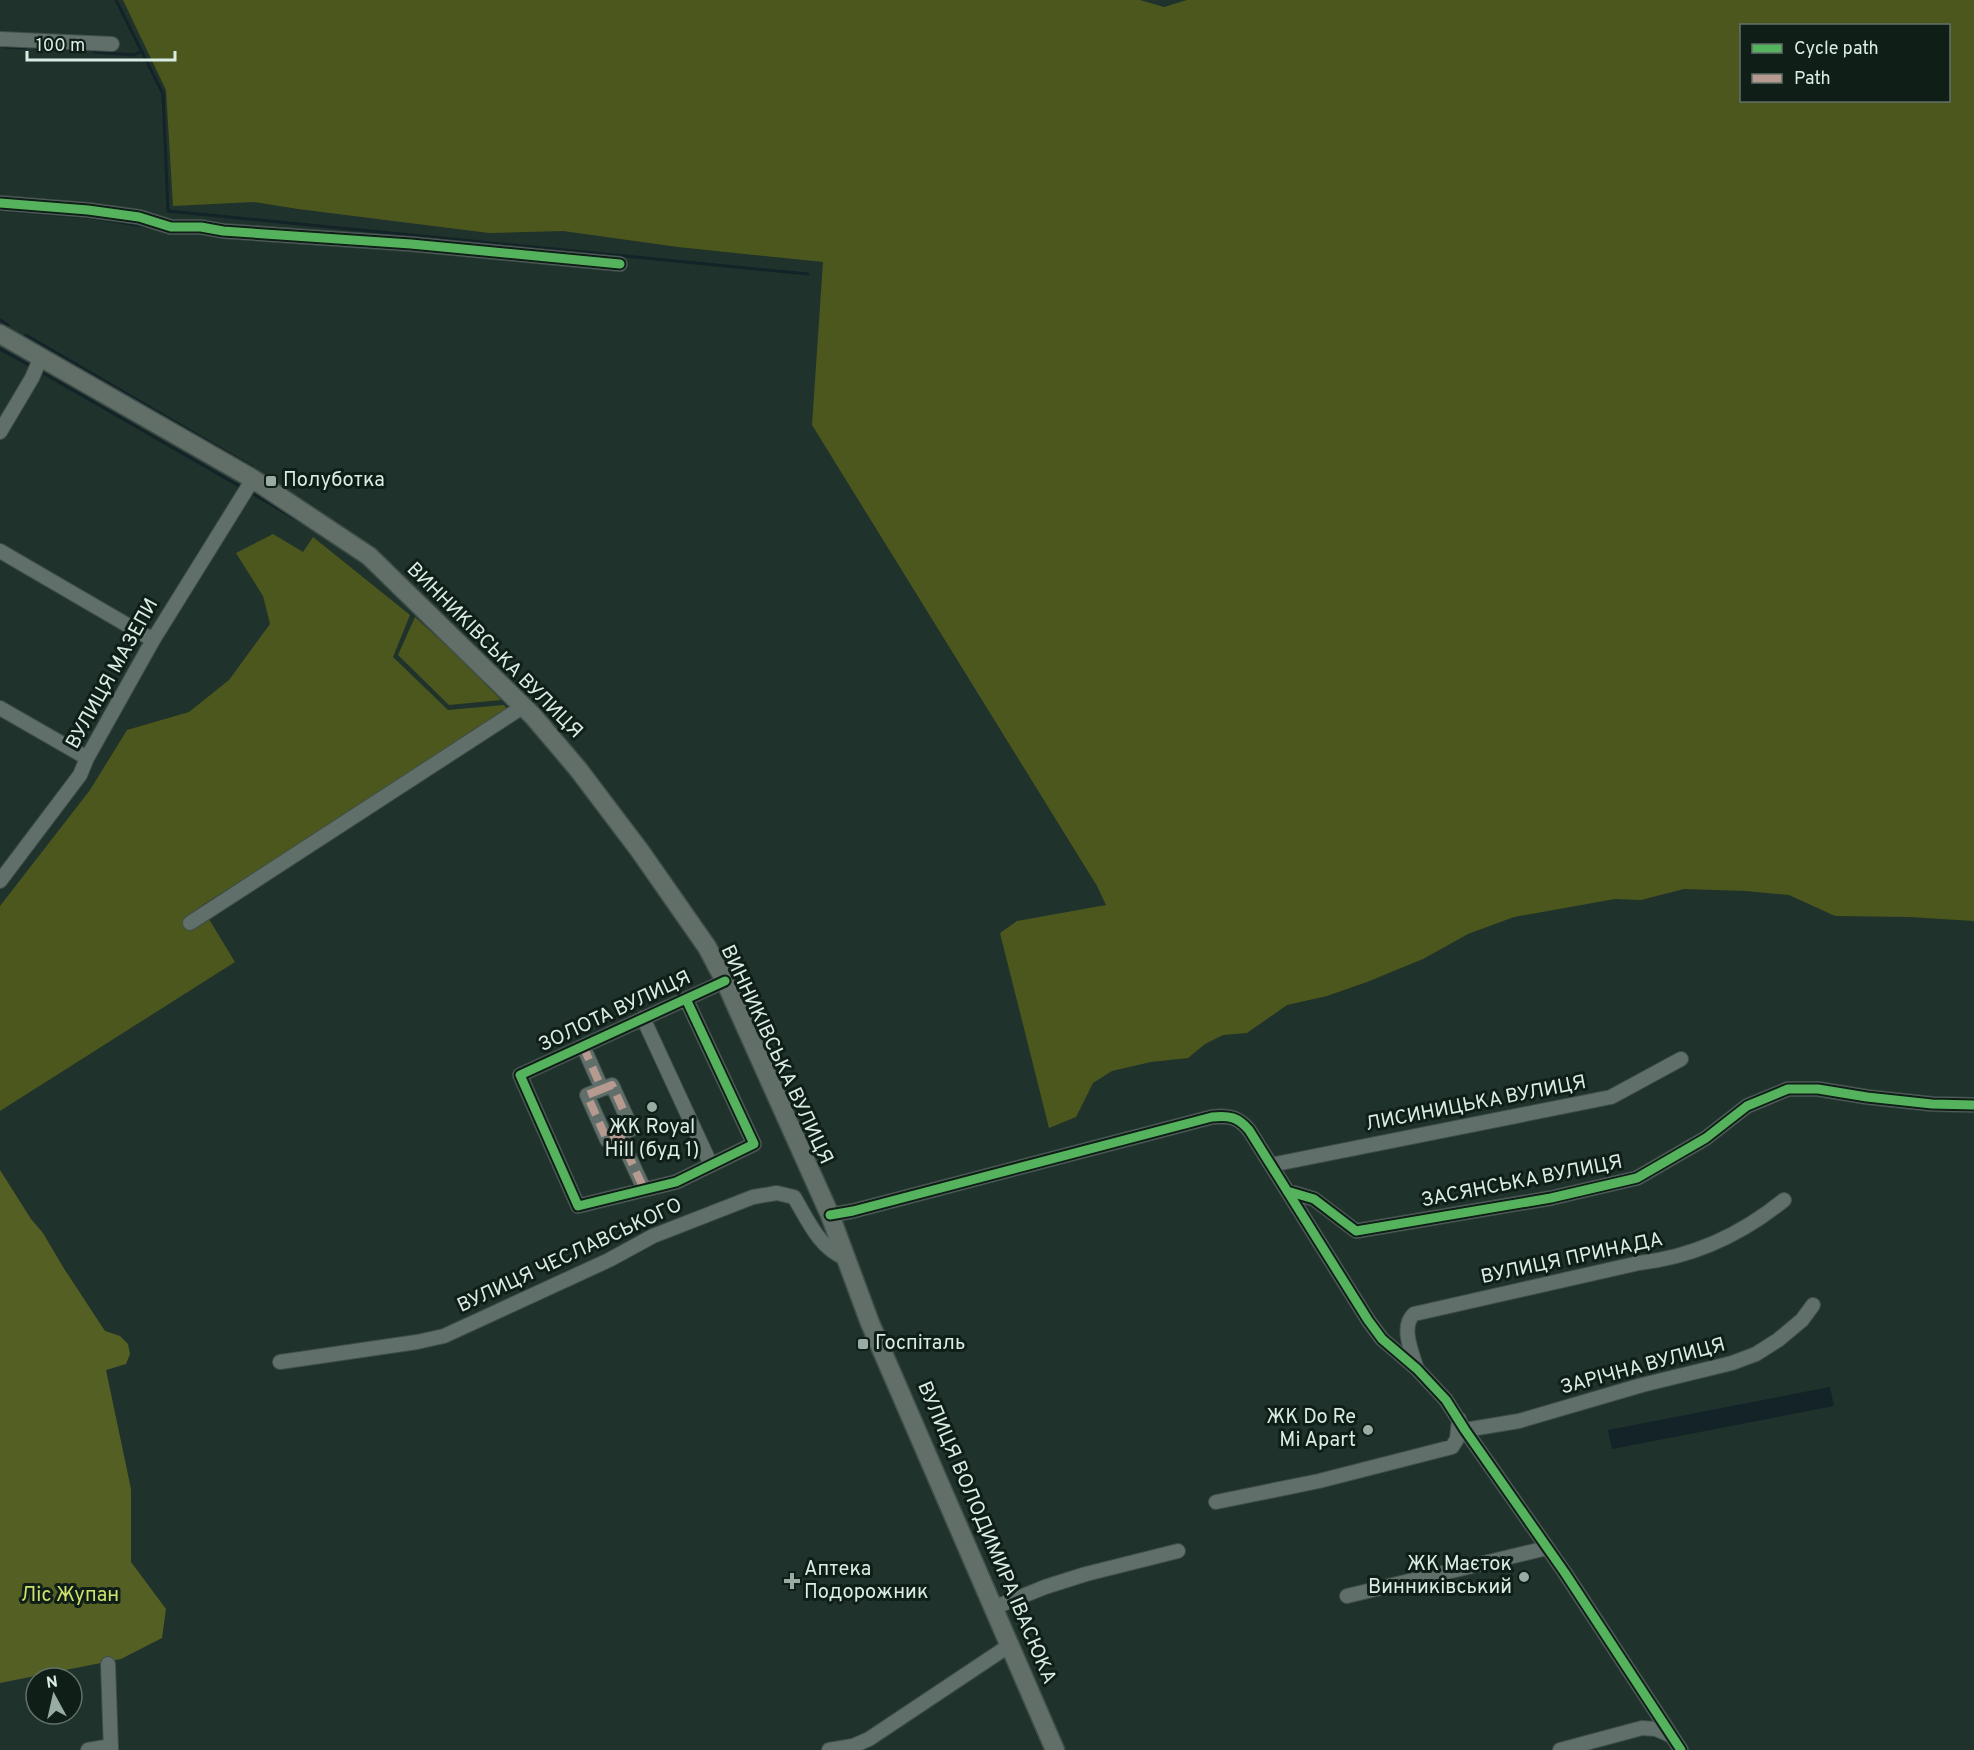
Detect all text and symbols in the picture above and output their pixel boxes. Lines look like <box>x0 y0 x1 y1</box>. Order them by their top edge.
scale bar <box>27 24 176 62</box>
legend <box>1740 24 1950 102</box>
text: 100 m <box>36 35 85 58</box>
text: Cycle path <box>1794 38 1879 61</box>
text: Path <box>1794 68 1831 91</box>
place label: Полуботка <box>283 468 385 494</box>
marker: Полуботка <box>264 474 278 488</box>
street label: ВИННИКІВСЬКА ВУЛИЦЯ <box>400 557 588 745</box>
street label: ВУЛИЦЯ МАЗЕПИ <box>61 594 165 754</box>
street label: ВИННИКІВСЬКА ВУЛИЦЯ <box>714 941 838 1169</box>
street label: ЗОЛОТА ВУЛИЦЯ <box>535 965 695 1059</box>
street label: ЛИСИНИЦЬКА ВУЛИЦЯ <box>1363 1070 1589 1138</box>
marker: ЖК Royal Hill (буд 1) <box>645 1100 659 1114</box>
place label: ЖК Royal Hill (буд 1) <box>605 1115 699 1164</box>
street label: ЗАСЯНСЬКА ВУЛИЦЯ <box>1419 1150 1625 1214</box>
street label: ВУЛИЦЯ ЧЕСЛАВСЬКОГО <box>453 1192 687 1320</box>
street label: ВУЛИЦЯ ПРИНАДА <box>1479 1227 1665 1291</box>
place label: Госпіталь <box>875 1331 965 1357</box>
street label: ЗАРІЧНА ВУЛИЦЯ <box>1558 1332 1728 1402</box>
marker: Госпіталь <box>856 1337 870 1351</box>
street label: ВУЛИЦЯ ВОЛОДИМИРА ІВАСЮКА <box>910 1378 1062 1688</box>
place label: ЖК Do Re Mi Apart <box>1266 1405 1356 1454</box>
marker: ЖК Do Re Mi Apart <box>1361 1423 1375 1437</box>
place label: ЖК Маєток Винниківський <box>1368 1552 1512 1601</box>
place label: Аптека Подорожник <box>804 1557 928 1606</box>
marker: ЖК Маєток Винниківський <box>1517 1570 1531 1584</box>
marker: Аптека Подорожник <box>785 1574 799 1588</box>
park label: Ліс Жупан <box>21 1583 119 1609</box>
north arrow <box>24 1666 84 1726</box>
text: N <box>45 1672 59 1694</box>

